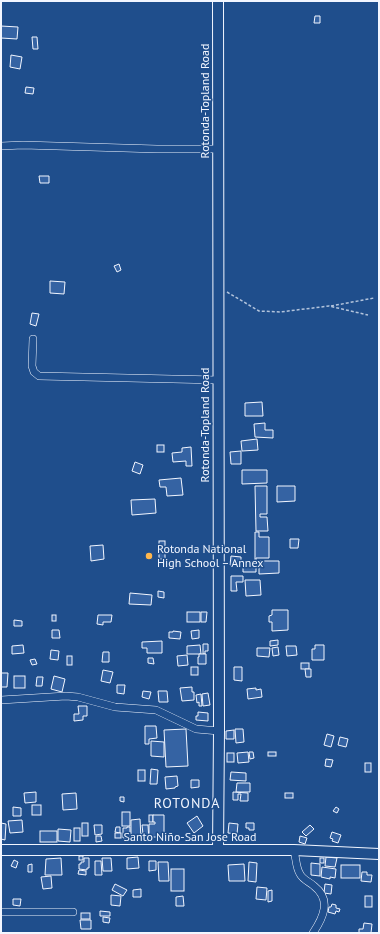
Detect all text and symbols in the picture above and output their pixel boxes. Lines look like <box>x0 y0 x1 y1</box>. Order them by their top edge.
street label: Rotonda-Topland Road <box>197 44 212 158</box>
street label: Rotonda-Topland Road <box>197 368 212 482</box>
place label: Rotonda National High School – Annex <box>157 541 263 570</box>
marker: Rotonda National High School – Annex <box>144 551 154 561</box>
district label: ROTONDA <box>154 794 220 812</box>
street label: Santo Niño-San Jose Road <box>124 829 256 844</box>

